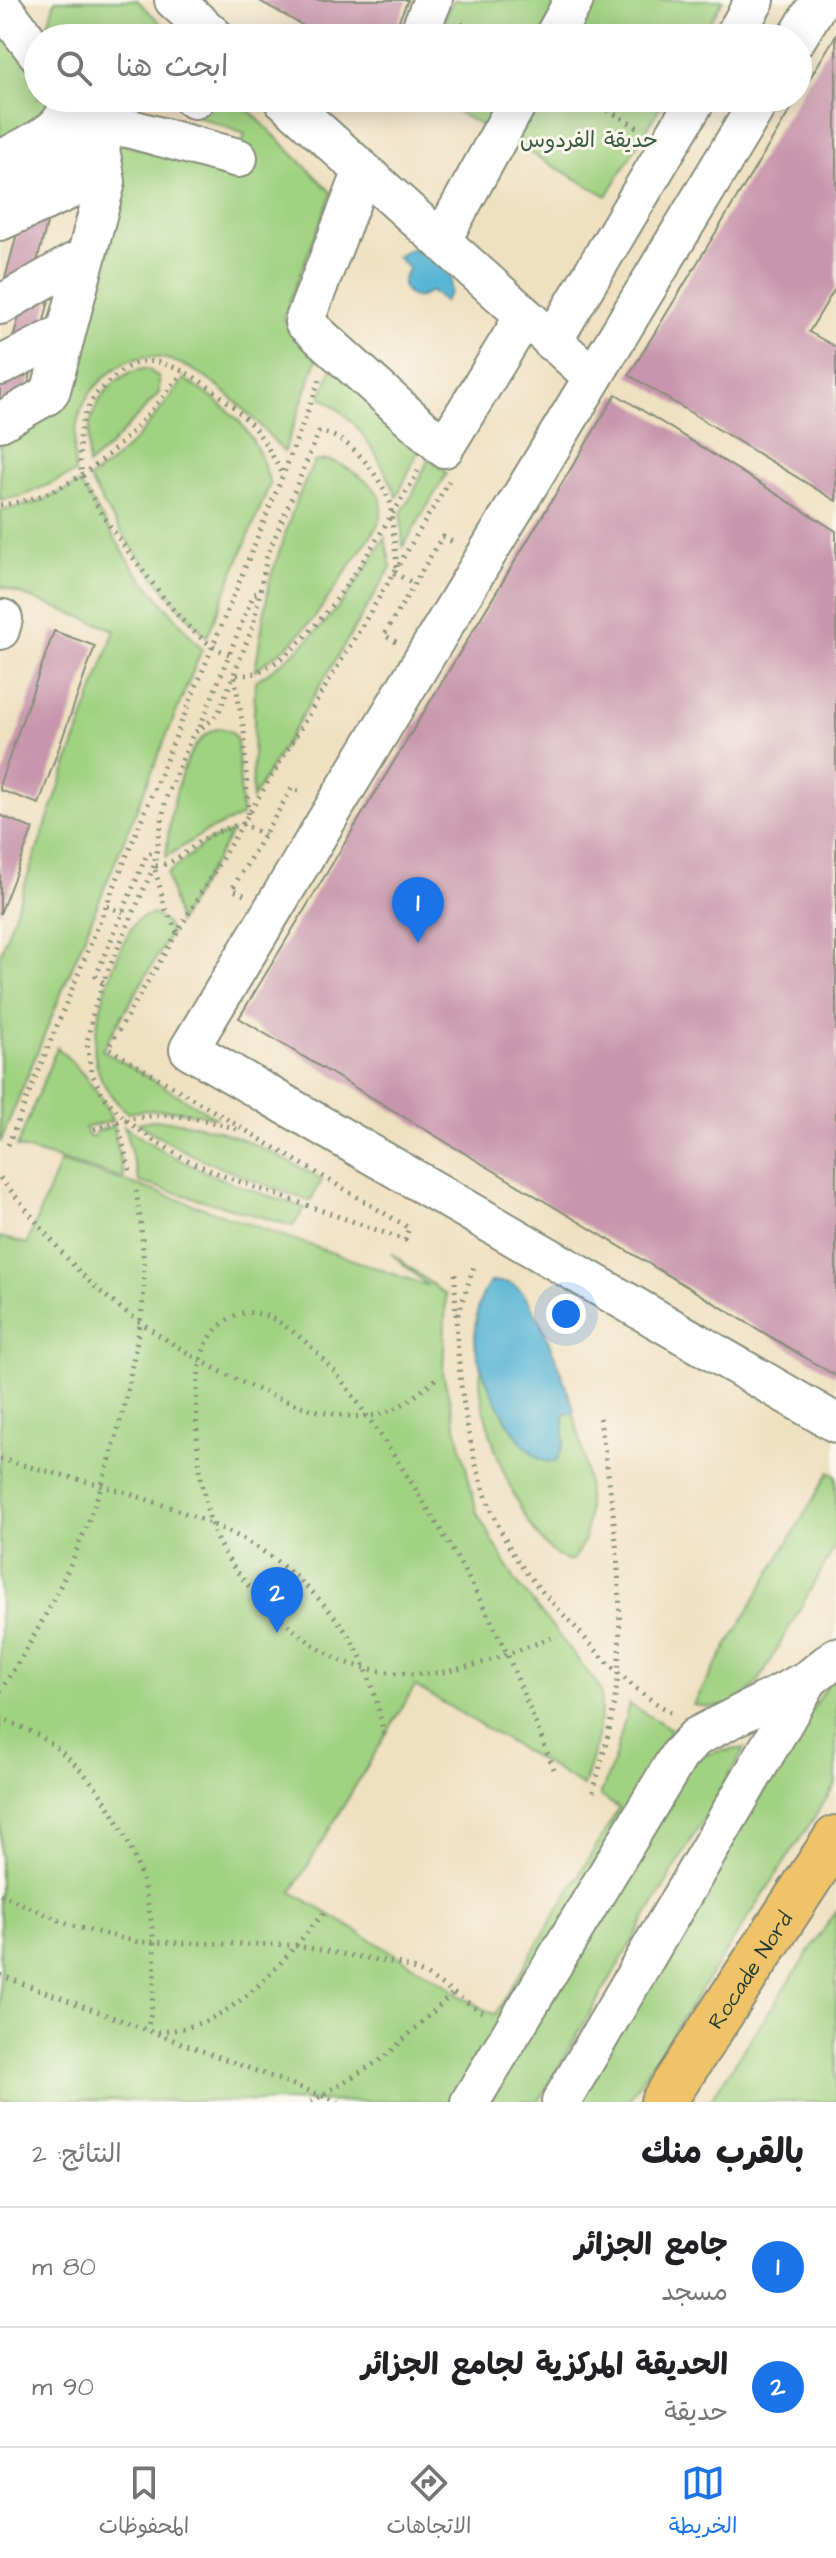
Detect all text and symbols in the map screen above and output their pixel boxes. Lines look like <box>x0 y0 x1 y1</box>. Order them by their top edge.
search box <box>24 24 812 112</box>
icon: search <box>52 46 96 90</box>
text: ابحث هنا <box>116 46 228 88</box>
park label: حديقة الفردوس <box>520 125 658 156</box>
pin: 1 <box>392 877 444 943</box>
your location <box>546 1294 586 1334</box>
pin: 2 <box>251 1567 303 1633</box>
street label: Rocade Nord <box>701 1906 801 2036</box>
text: بالقرب منك <box>641 2129 804 2177</box>
text: النتائج: 2 <box>32 2136 122 2172</box>
text: جامع الجزائر <box>575 2224 728 2266</box>
text: 80 m <box>32 2249 96 2285</box>
text: 1 <box>776 2249 780 2285</box>
text: مسجد <box>661 2274 728 2310</box>
text: الحديقة المركزية لجامع الجزائر <box>361 2344 728 2386</box>
text: 90 m <box>32 2369 94 2405</box>
text: 2 <box>771 2369 785 2405</box>
text: حديقة <box>664 2394 728 2430</box>
tab: المحفوظات <box>99 2461 189 2545</box>
tab: الاتجاهات <box>387 2461 471 2545</box>
tab: الخريطة <box>669 2461 737 2545</box>

